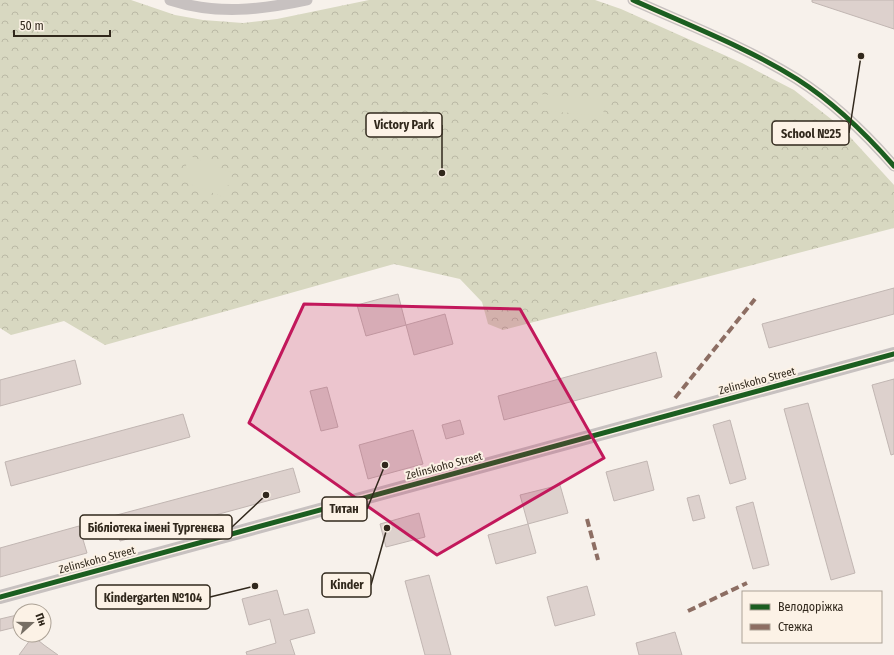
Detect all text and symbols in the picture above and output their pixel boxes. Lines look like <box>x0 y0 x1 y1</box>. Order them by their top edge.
scale bar <box>14 12 110 38</box>
text: 50 m <box>20 19 44 33</box>
callout: Victory Park <box>366 113 442 137</box>
text: Victory Park <box>373 118 435 132</box>
callout: School №25 <box>772 121 849 145</box>
text: School №25 <box>781 127 841 141</box>
street label: Zelinskoho Street <box>717 364 797 397</box>
street label: Zelinskoho Street <box>404 449 484 482</box>
callout: Титан <box>322 497 367 521</box>
text: Титан <box>329 502 359 516</box>
callout: Бібліотека імені Тургенєва <box>80 515 232 539</box>
text: Бібліотека імені Тургенєва <box>88 521 224 535</box>
street label: Zelinskoho Street <box>57 543 137 576</box>
callout: Kinder <box>322 573 371 597</box>
text: Kinder <box>330 578 364 592</box>
callout: Kindergarten №104 <box>96 585 210 609</box>
text: Kindergarten №104 <box>104 591 202 605</box>
legend <box>742 591 882 643</box>
text: Велодоріжка <box>778 600 844 614</box>
north arrow <box>12 603 52 643</box>
text: Пн <box>33 611 49 628</box>
text: Стежка <box>778 620 813 634</box>

